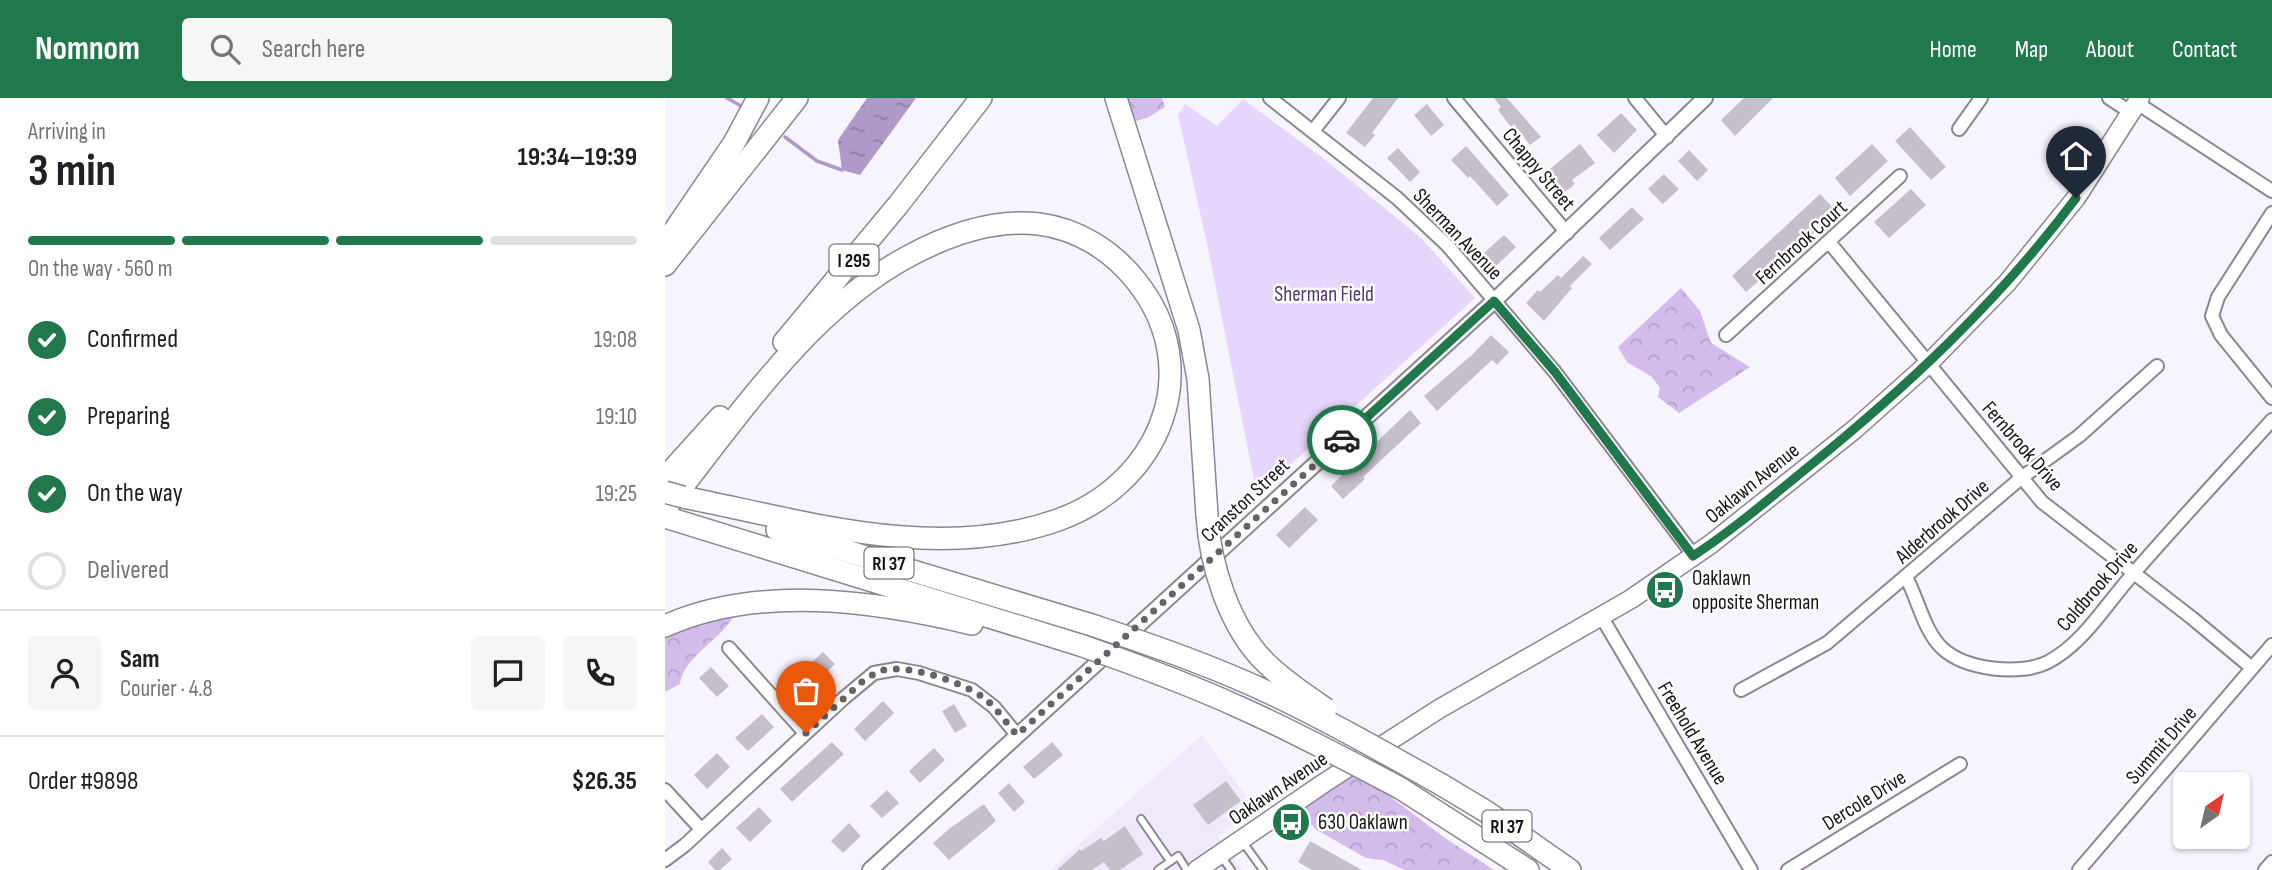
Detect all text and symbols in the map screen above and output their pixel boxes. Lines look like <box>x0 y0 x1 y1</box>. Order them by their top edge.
search box <box>182 18 672 81</box>
text: Nomnom <box>35 29 140 69</box>
icon: search <box>206 30 244 68</box>
text: Search here <box>262 34 365 65</box>
text: Home <box>1929 35 1977 64</box>
text: Map <box>2015 35 2048 64</box>
text: About <box>2086 35 2134 64</box>
text: Contact <box>2172 35 2237 64</box>
text: Arriving in <box>28 118 106 146</box>
street label: Chappy Street <box>1497 123 1580 216</box>
pin <box>2046 126 2106 198</box>
icon: home <box>2057 137 2095 175</box>
text: 19:34–19:39 <box>518 142 637 173</box>
text: 3 min <box>28 144 116 199</box>
street label: Sherman Avenue <box>1408 183 1508 285</box>
street label: Fernbrook Court <box>1750 195 1852 290</box>
road number: I 295 <box>829 244 879 276</box>
text: On the way · 560 m <box>28 255 173 283</box>
park label: Sherman Field <box>1274 282 1374 307</box>
icon: check <box>28 321 66 359</box>
text: Confirmed <box>87 324 178 355</box>
text: 19:08 <box>594 326 637 354</box>
street label: Fernbrook Drive <box>1977 396 2068 496</box>
icon: check <box>28 398 66 436</box>
text: Preparing <box>87 401 170 432</box>
text: 19:10 <box>596 403 637 431</box>
courier <box>1307 405 1377 475</box>
icon: car <box>1323 421 1361 459</box>
street label: Oaklawn Avenue <box>1700 438 1804 529</box>
street label: Cranston Street <box>1196 453 1295 548</box>
street label: Alderbrook Drive <box>1889 474 1994 570</box>
icon: check <box>28 475 66 513</box>
text: On the way <box>87 478 183 509</box>
text: 19:25 <box>596 480 637 508</box>
street label: Coldbrook Drive <box>2051 536 2143 637</box>
road number: RI 37 <box>865 548 913 578</box>
text: Delivered <box>87 555 169 586</box>
place label: Oaklawn opposite Sherman <box>1692 566 1819 615</box>
bus stop icon: Oaklawn opposite Sherman <box>1644 569 1686 611</box>
button: person <box>28 636 102 710</box>
button: chat <box>471 636 545 710</box>
button: phone <box>563 636 637 710</box>
text: Sam <box>120 644 160 675</box>
pin <box>776 661 836 733</box>
icon: bag <box>787 672 825 710</box>
text: Courier · 4.8 <box>120 675 213 703</box>
street label: Freehold Avenue <box>1652 677 1733 789</box>
street label: Summit Drive <box>2121 701 2202 789</box>
street label: Oaklawn Avenue <box>1224 746 1332 831</box>
street label: Dercole Drive <box>1818 765 1911 836</box>
text: Order #9898 <box>28 766 138 797</box>
text: $26.35 <box>572 766 637 797</box>
north arrow <box>2173 772 2251 849</box>
map controls <box>2173 772 2250 849</box>
bus stop icon: 630 Oaklawn <box>1270 801 1312 843</box>
place label: 630 Oaklawn <box>1318 810 1408 835</box>
road number: RI 37 <box>1483 810 1531 842</box>

